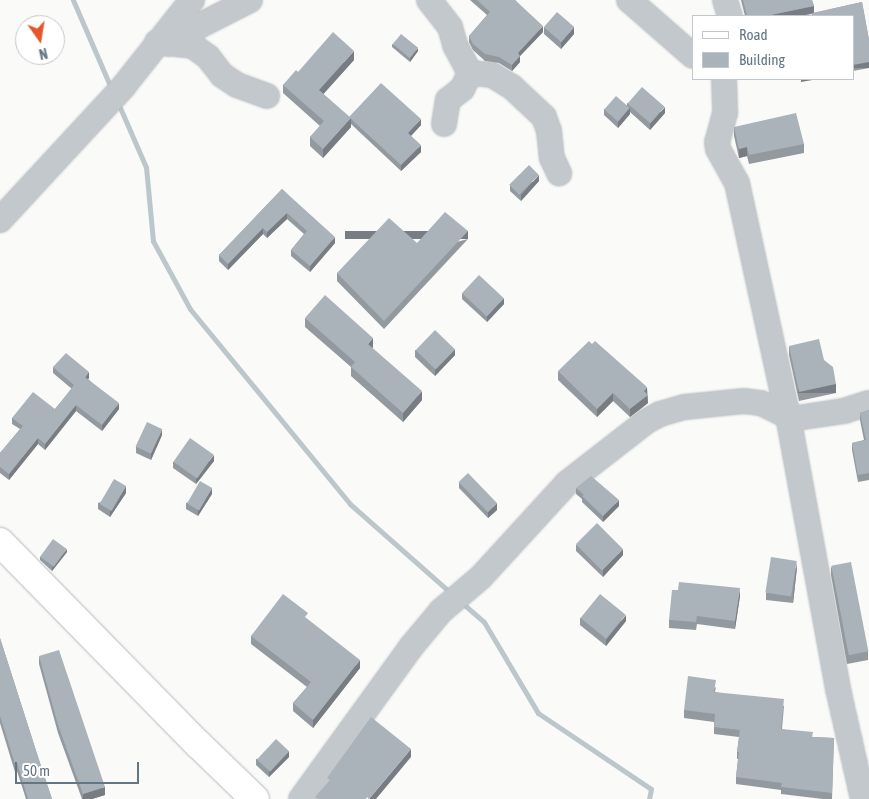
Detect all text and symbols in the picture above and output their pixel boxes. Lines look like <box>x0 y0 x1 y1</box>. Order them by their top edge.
north arrow <box>15 15 65 65</box>
legend <box>692 15 854 80</box>
text: Road <box>739 26 768 43</box>
text: N <box>37 45 49 62</box>
text: Building <box>739 51 785 68</box>
scale bar <box>18 752 141 784</box>
text: 50 m <box>23 762 50 779</box>

